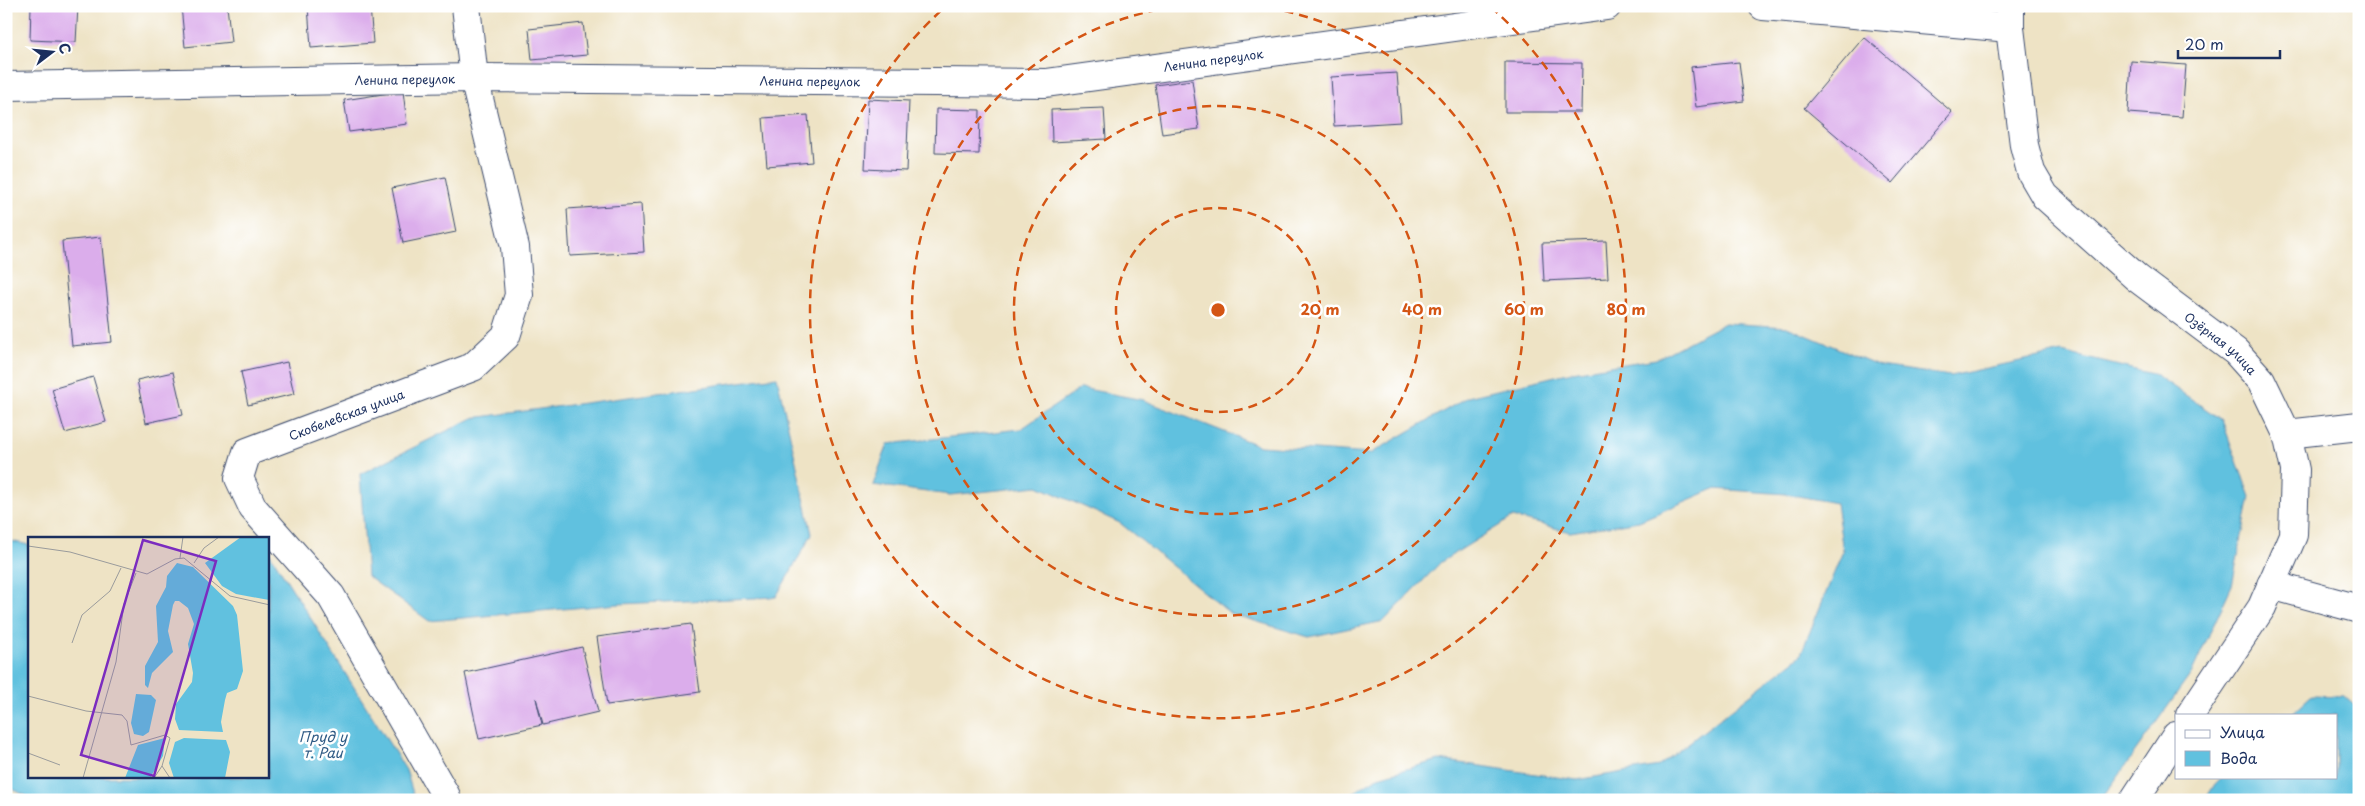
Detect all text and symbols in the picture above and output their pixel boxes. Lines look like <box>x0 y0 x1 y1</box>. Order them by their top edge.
north arrow <box>28 28 78 78</box>
scale bar <box>2178 28 2280 60</box>
text: 20 m <box>2185 32 2224 55</box>
text: С <box>53 40 77 56</box>
street label: Ленина переулок <box>1162 44 1265 76</box>
street label: Ленина переулок <box>355 69 456 89</box>
street label: Ленина переулок <box>760 71 861 90</box>
text: 20 m <box>1301 297 1339 320</box>
text: 40 m <box>1402 297 1442 320</box>
text: 60 m <box>1504 297 1544 320</box>
text: 80 m <box>1606 297 1646 320</box>
centre of rings <box>1209 301 1227 319</box>
street label: Озёрная улица <box>2181 308 2261 379</box>
street label: Скобелевская улица <box>286 385 407 444</box>
inset map <box>28 537 269 778</box>
legend <box>2175 714 2338 778</box>
text: Улица <box>2220 720 2265 743</box>
water label: Пруд у т. Раи <box>299 726 348 763</box>
text: Вода <box>2220 746 2258 769</box>

